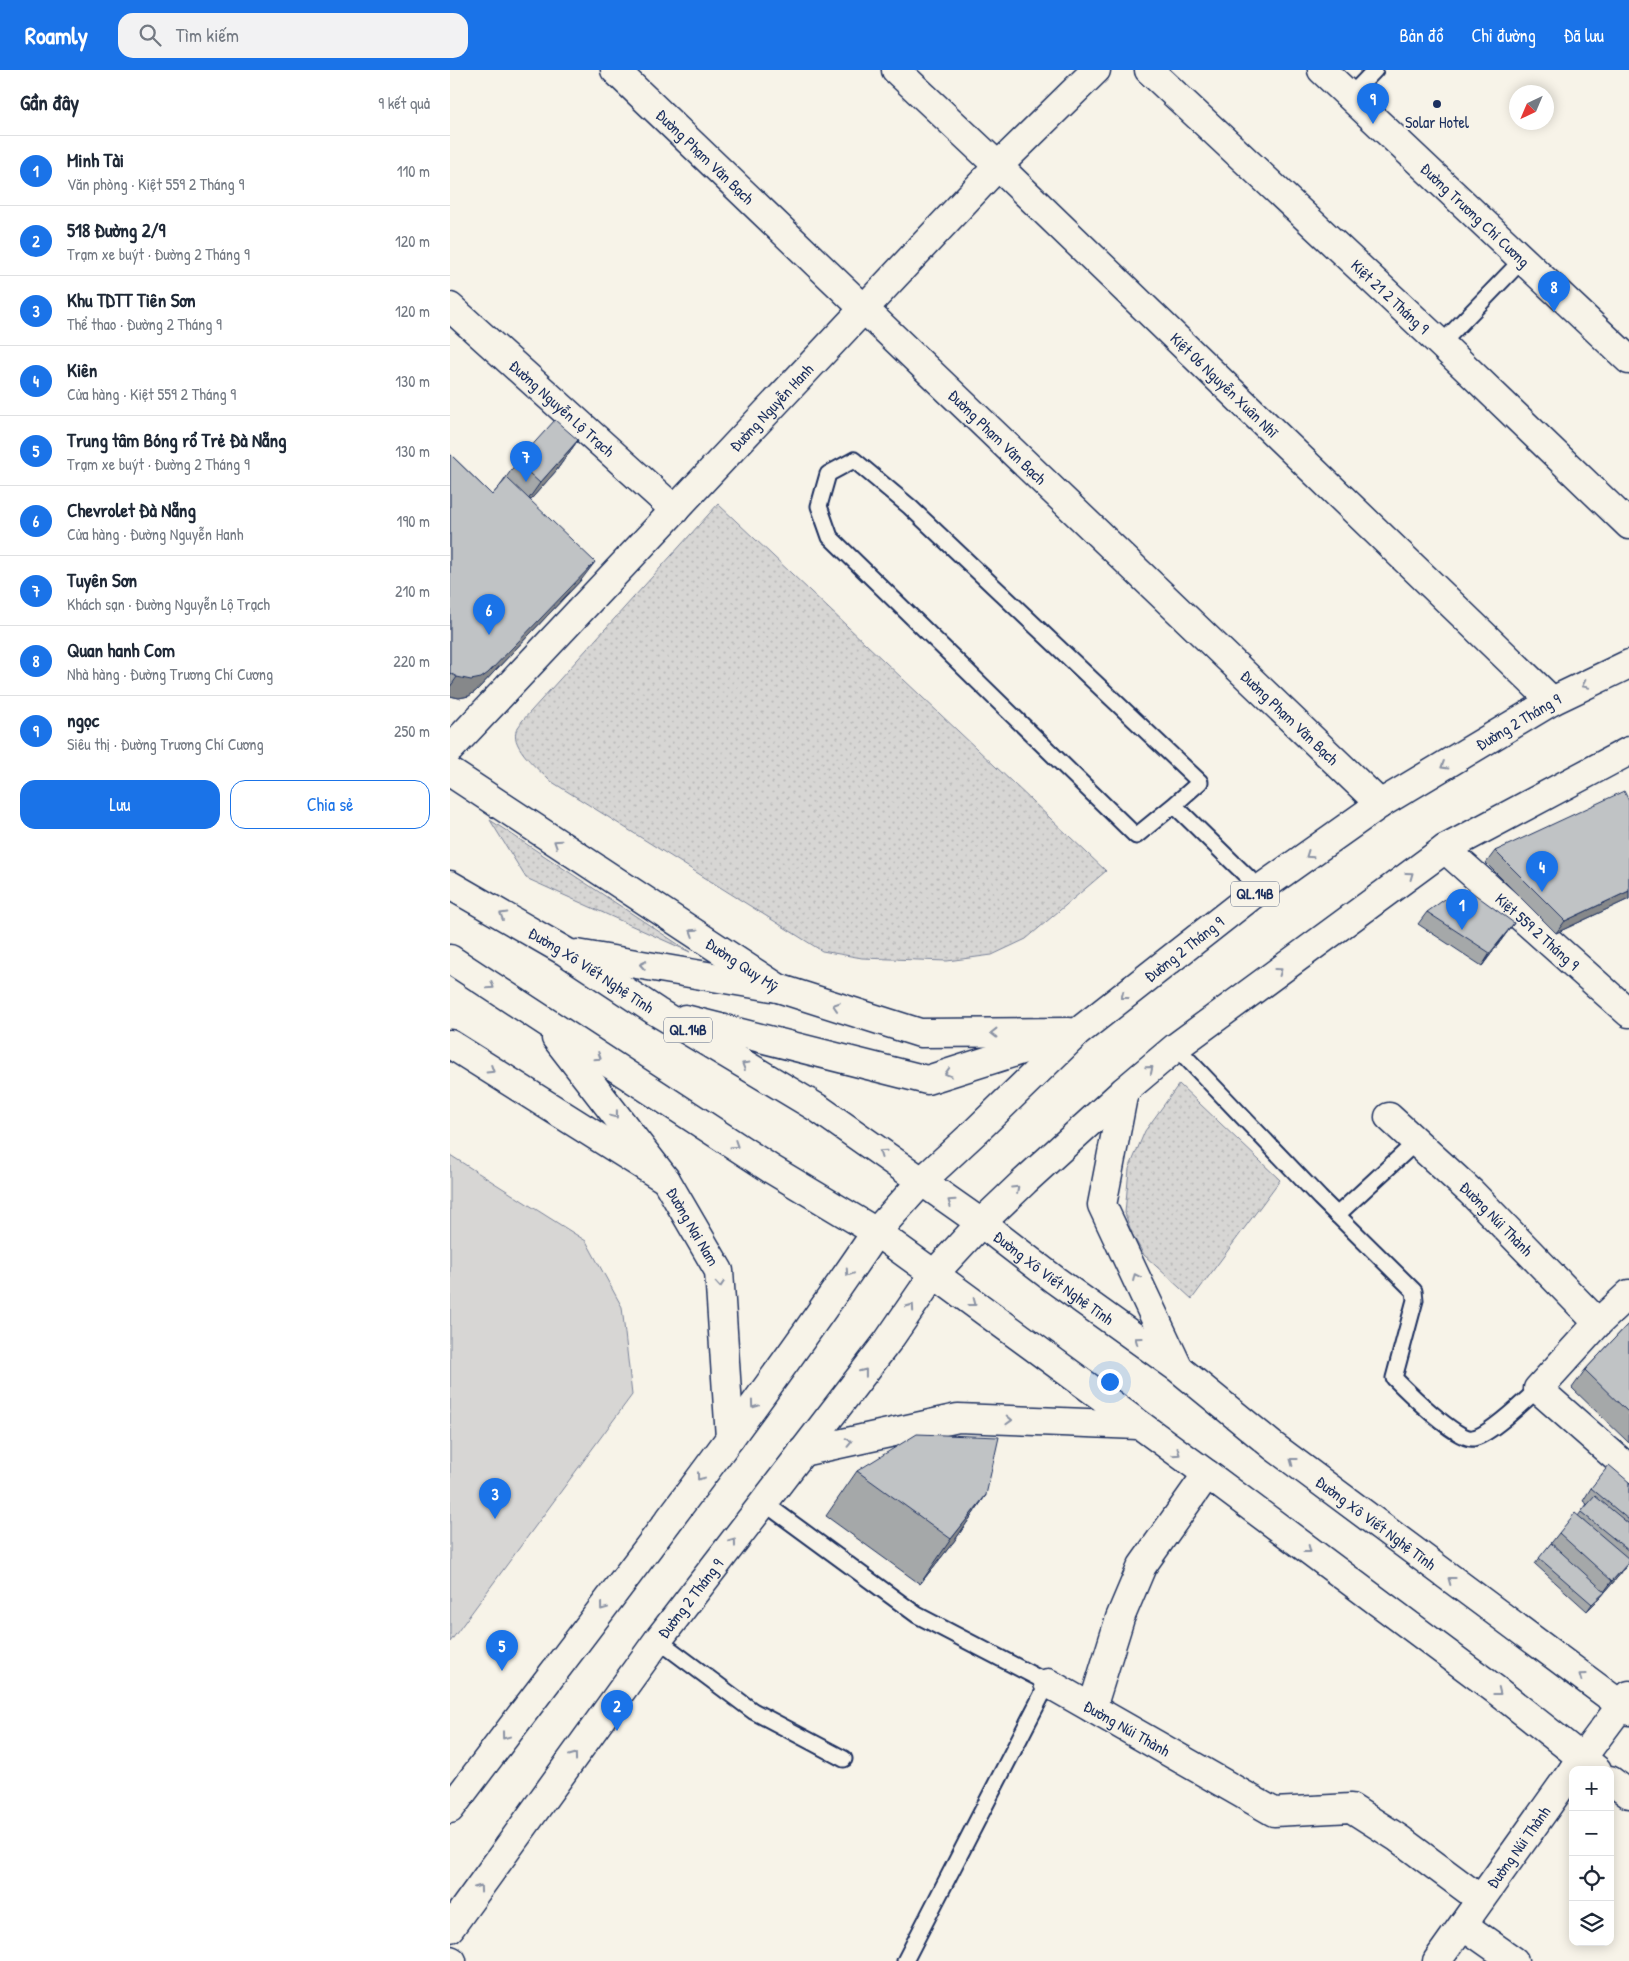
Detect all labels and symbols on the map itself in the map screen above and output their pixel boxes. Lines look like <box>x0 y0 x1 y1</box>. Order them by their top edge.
pin: 9 <box>1357 83 1389 124</box>
north arrow <box>1509 85 1554 130</box>
marker: Solar Hotel <box>1431 98 1443 110</box>
street label: Đường Phạm Văn Bạch <box>651 104 759 209</box>
place label: Solar Hotel <box>1405 111 1470 133</box>
street label: Đường Trương Chí Cương <box>1416 158 1535 272</box>
street label: Kiệt 21 2 Tháng 9 <box>1346 254 1435 339</box>
pin: 8 <box>1538 271 1570 312</box>
street label: Kiệt 06 Nguyễn Xuân Nhĩ <box>1165 327 1284 443</box>
street label: Đường Nguyễn Lộ Trạch <box>505 355 620 462</box>
street label: Đường Nguyễn Hanh <box>724 358 818 456</box>
street label: Đường Phạm Văn Bạch <box>943 384 1052 490</box>
pin: 7 <box>510 441 542 482</box>
pin: 6 <box>473 594 505 635</box>
street label: Đường Phạm Văn Bạch <box>1236 665 1344 770</box>
one-way arrow <box>1581 679 1590 689</box>
street label: Đường 2 Tháng 9 <box>1472 687 1564 755</box>
one-way arrow <box>1441 759 1450 769</box>
one-way arrow <box>554 840 563 849</box>
one-way arrow <box>1305 849 1314 858</box>
pin: 4 <box>1526 851 1558 892</box>
one-way arrow <box>1404 872 1413 880</box>
road number: QL.14B <box>1231 882 1279 906</box>
street label: Kiệt 559 2 Tháng 9 <box>1491 888 1585 975</box>
pin: 1 <box>1446 889 1478 930</box>
street label: Đường 2 Tháng 9 <box>1140 911 1228 987</box>
one-way arrow <box>499 912 508 922</box>
street label: Đường Xô Viết Nghệ Tĩnh <box>525 922 659 1018</box>
one-way arrow <box>689 929 699 938</box>
street label: Đường Quy Mỹ <box>701 932 783 997</box>
one-way arrow <box>639 960 648 970</box>
one-way arrow <box>1273 968 1283 977</box>
one-way arrow <box>485 980 494 989</box>
one-way arrow <box>1121 991 1130 999</box>
one-way arrow <box>832 1002 841 1012</box>
road number: QL.14B <box>664 1018 712 1042</box>
one-way arrow <box>990 1028 998 1038</box>
one-way arrow <box>593 1051 602 1060</box>
one-way arrow <box>742 1061 751 1071</box>
one-way arrow <box>486 1063 495 1073</box>
one-way arrow <box>1144 1066 1153 1075</box>
one-way arrow <box>945 1068 953 1078</box>
one-way arrow <box>609 1109 618 1119</box>
one-way arrow <box>729 1139 738 1149</box>
one-way arrow <box>878 1150 887 1159</box>
street label: Đường Núi Thành <box>1455 1176 1538 1261</box>
street label: Đường Nại Nam <box>662 1183 725 1270</box>
one-way arrow <box>1010 1186 1019 1195</box>
one-way arrow <box>947 1199 957 1208</box>
street label: Đường Xô Viết Nghệ Tĩnh <box>989 1226 1119 1330</box>
one-way arrow <box>845 1267 855 1276</box>
one-way arrow <box>1131 1273 1142 1282</box>
one-way arrow <box>714 1281 725 1289</box>
one-way arrow <box>967 1298 976 1306</box>
one-way arrow <box>905 1304 914 1313</box>
one-way arrow <box>1135 1337 1144 1345</box>
one-way arrow <box>858 1369 866 1378</box>
your location <box>1097 1369 1123 1395</box>
one-way arrow <box>751 1399 760 1409</box>
one-way arrow <box>1006 1415 1014 1425</box>
one-way arrow <box>845 1437 854 1448</box>
one-way arrow <box>1172 1447 1181 1456</box>
one-way arrow <box>1289 1458 1299 1467</box>
one-way arrow <box>698 1471 706 1480</box>
street label: Đường Xô Viết Nghệ Tĩnh <box>1311 1471 1441 1575</box>
pin: 3 <box>479 1478 511 1519</box>
one-way arrow <box>727 1538 736 1547</box>
one-way arrow <box>1302 1544 1311 1552</box>
street label: Đường 2 Tháng 9 <box>652 1554 728 1643</box>
one-way arrow <box>1448 1577 1457 1585</box>
one-way arrow <box>600 1601 608 1610</box>
pin: 5 <box>486 1630 518 1671</box>
one-way arrow <box>1578 1673 1588 1682</box>
one-way arrow <box>1492 1686 1501 1694</box>
pin: 2 <box>601 1690 633 1731</box>
street label: Đường Núi Thành <box>1080 1695 1175 1762</box>
one-way arrow <box>502 1730 511 1740</box>
one-way arrow <box>568 1753 576 1762</box>
street label: Đường Núi Thành <box>1481 1801 1555 1893</box>
one-way arrow <box>473 1885 481 1894</box>

